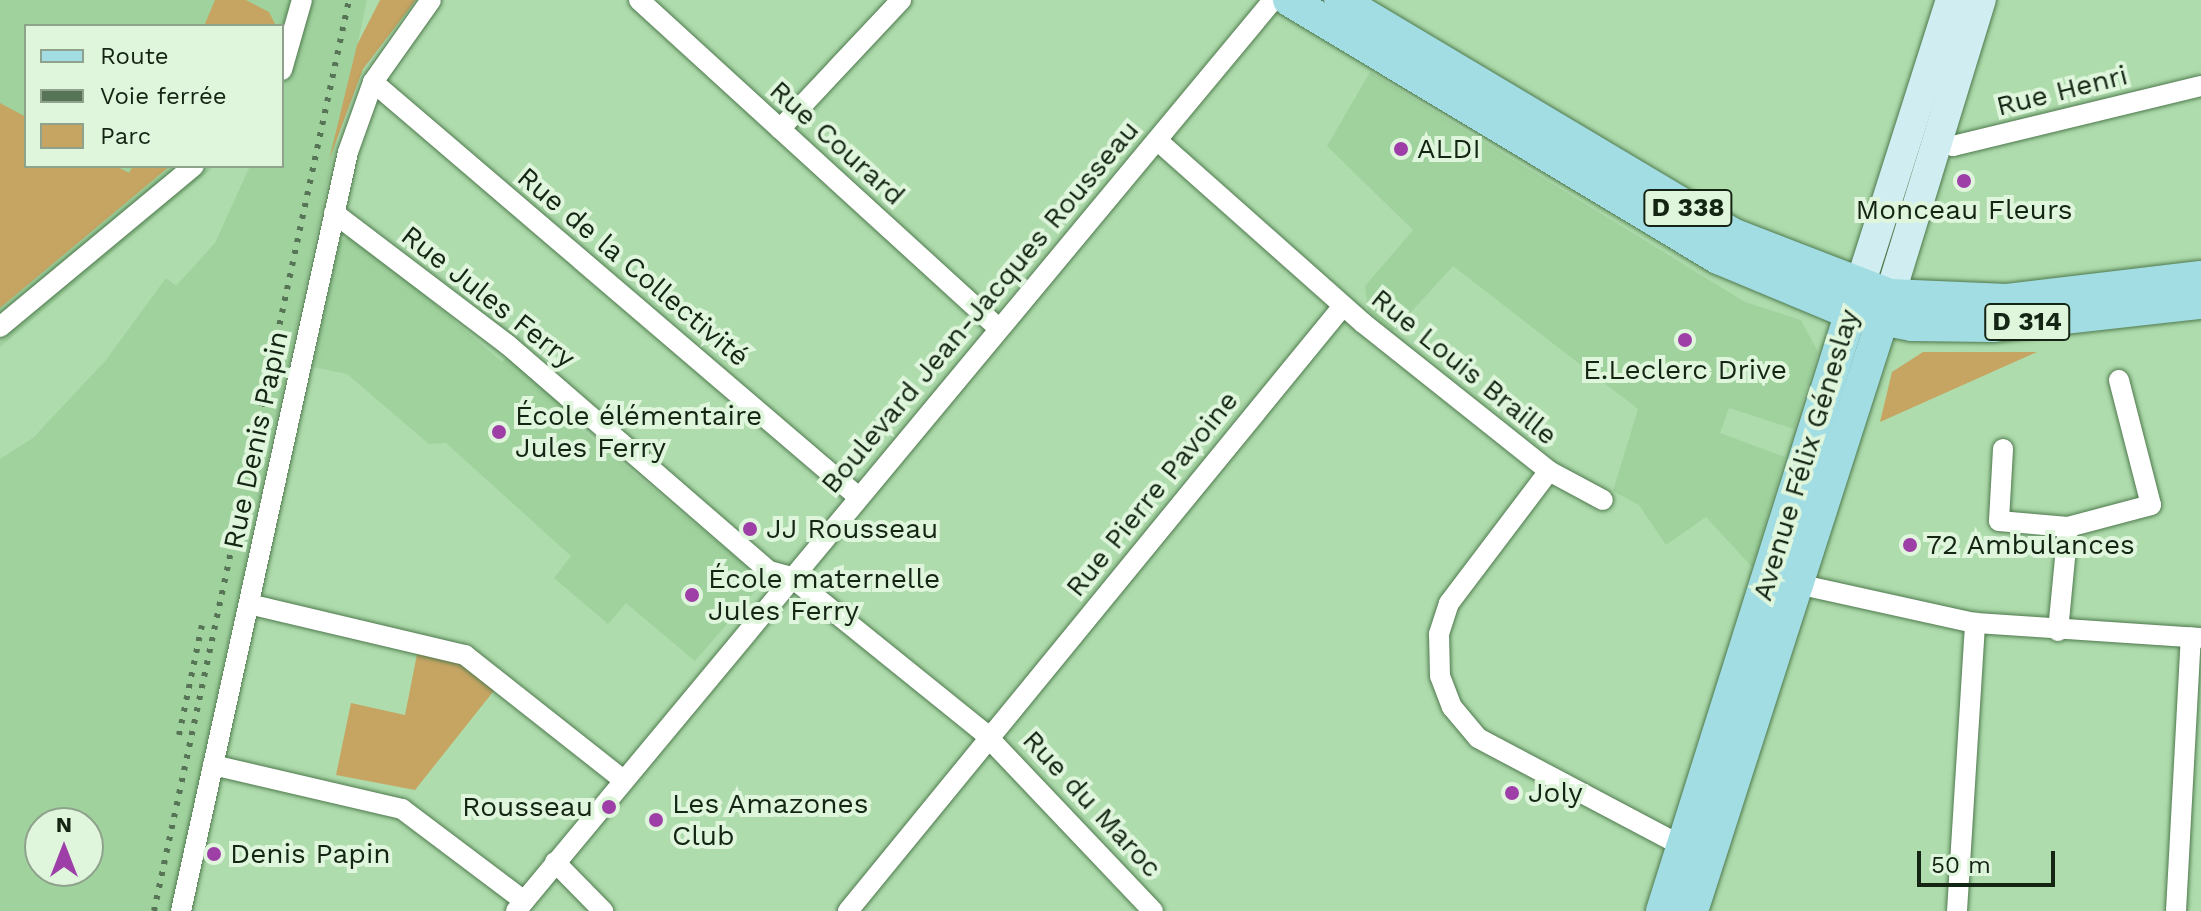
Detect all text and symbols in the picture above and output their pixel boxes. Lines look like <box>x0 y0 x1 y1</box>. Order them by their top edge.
legend <box>24 24 284 168</box>
text: Route <box>100 42 169 70</box>
street label: Rue Henri <box>1993 58 2131 124</box>
street label: Rue Courard <box>763 74 911 212</box>
text: Voie ferrée <box>100 82 227 110</box>
street label: Boulevard Jean-Jacques Rousseau <box>814 113 1146 501</box>
text: Parc <box>100 122 151 150</box>
place label: ALDI <box>1417 132 1481 166</box>
marker: ALDI <box>1392 140 1410 158</box>
street label: Rue de la Collectivité <box>510 160 756 374</box>
marker: Monceau Fleurs <box>1955 172 1973 190</box>
road number: D 338 <box>1642 186 1734 230</box>
place label: Monceau Fleurs <box>1856 193 2072 227</box>
street label: Rue Jules Ferry <box>394 218 582 376</box>
street label: Rue Louis Braille <box>1364 282 1564 452</box>
road number: D 314 <box>1983 300 2071 344</box>
street label: Avenue Félix Géneslay <box>1746 305 1866 605</box>
street label: Rue Denis Papin <box>216 328 296 552</box>
marker: E.Leclerc Drive <box>1676 331 1694 349</box>
place label: E.Leclerc Drive <box>1583 353 1787 387</box>
street label: Rue Pierre Pavoine <box>1059 384 1245 604</box>
place label: École élémentaire Jules Ferry <box>515 399 762 465</box>
marker: École élémentaire Jules Ferry <box>490 423 508 441</box>
place label: JJ Rousseau <box>766 512 938 546</box>
marker: JJ Rousseau <box>741 520 759 538</box>
place label: 72 Ambulances <box>1926 528 2136 562</box>
marker: 72 Ambulances <box>1901 536 1919 554</box>
place label: École maternelle Jules Ferry <box>708 562 940 628</box>
marker: École maternelle Jules Ferry <box>683 586 701 604</box>
street label: Rue du Maroc <box>1015 724 1169 884</box>
place label: Joly <box>1528 776 1583 810</box>
marker: Joly <box>1503 784 1521 802</box>
place label: Les Amazones Club <box>672 787 870 853</box>
place label: Rousseau <box>462 790 593 824</box>
marker: Rousseau <box>600 798 618 816</box>
north arrow <box>24 807 104 887</box>
marker: Les Amazones Club <box>647 811 665 829</box>
text: N <box>56 812 72 837</box>
scale bar <box>1921 835 2059 885</box>
place label: Denis Papin <box>230 837 391 871</box>
marker: Denis Papin <box>205 845 223 863</box>
text: 50 m <box>1931 851 1991 879</box>

